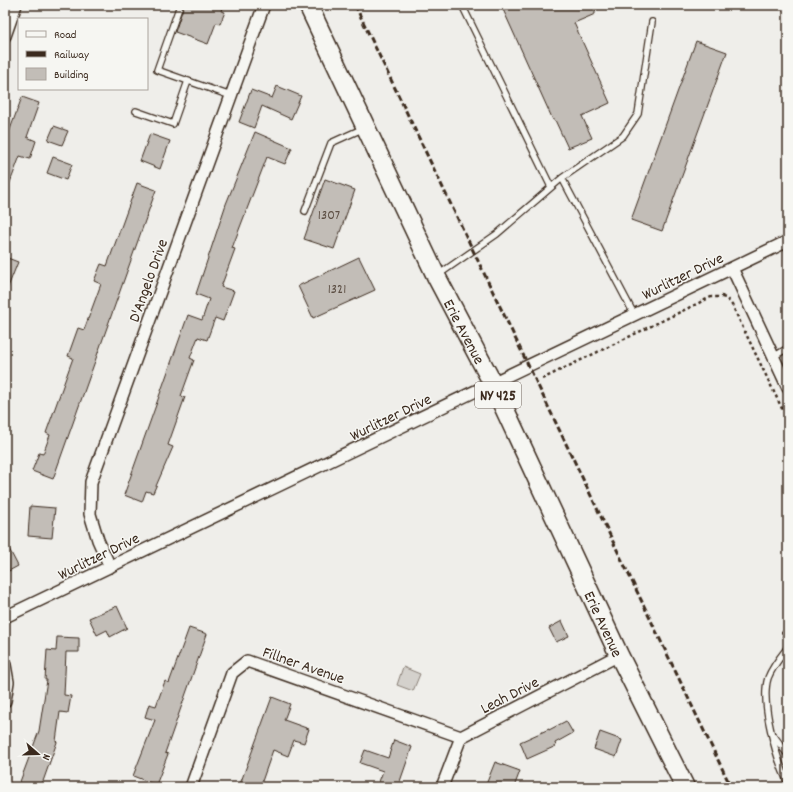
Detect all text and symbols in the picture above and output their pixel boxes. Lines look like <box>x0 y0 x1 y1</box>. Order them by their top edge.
legend <box>18 18 148 90</box>
text: Road <box>54 27 76 44</box>
text: Railway <box>54 47 90 64</box>
text: Building <box>54 67 89 84</box>
house number: 1307 <box>318 206 340 226</box>
street label: D'Angelo Drive <box>124 236 175 326</box>
street label: Wurlitzer Drive <box>638 248 728 307</box>
house number: 1321 <box>328 280 346 300</box>
street label: Erie Avenue <box>436 296 490 369</box>
road number: NY 425 <box>475 382 521 408</box>
street label: Wurlitzer Drive <box>346 389 436 448</box>
street label: Wurlitzer Drive <box>54 528 144 587</box>
street label: Erie Avenue <box>577 588 627 662</box>
street label: Fillner Avenue <box>259 642 347 691</box>
street label: Leah Drive <box>477 672 543 721</box>
north arrow <box>18 734 58 774</box>
text: N <box>37 751 54 763</box>

